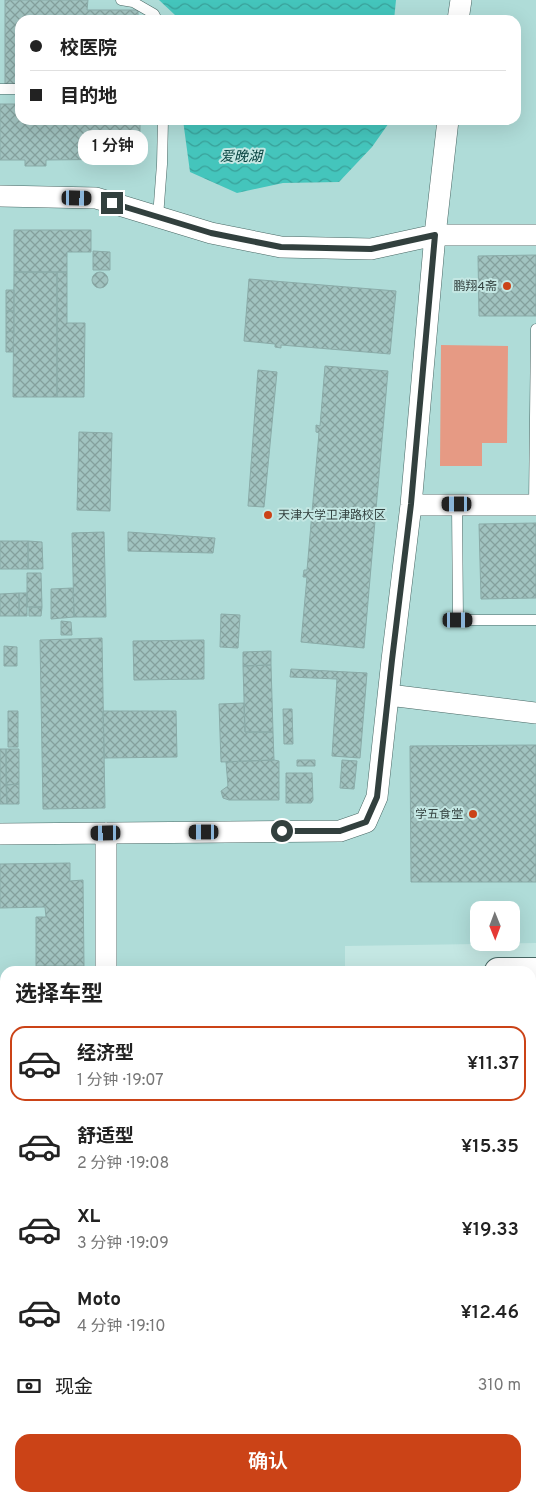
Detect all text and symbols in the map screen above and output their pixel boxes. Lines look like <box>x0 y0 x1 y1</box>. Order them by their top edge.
text: 校医院 <box>60 37 117 61</box>
text: 目的地 <box>60 85 117 109</box>
callout: 1 分钟 <box>77 130 147 166</box>
text: 1 分钟 <box>92 137 134 157</box>
water label: 爱晚湖 <box>220 149 264 166</box>
car <box>61 190 92 206</box>
route end <box>101 192 123 214</box>
place label: 鹏翔4斋 <box>454 279 497 295</box>
marker: 鹏翔4斋 <box>501 280 513 292</box>
car <box>442 497 472 512</box>
place label: 天津大学卫津路校区 <box>278 508 386 524</box>
marker: 天津大学卫津路校区 <box>262 509 274 521</box>
car <box>443 613 473 628</box>
place label: 学五食堂 <box>415 807 463 823</box>
marker: 学五食堂 <box>467 808 479 820</box>
route start <box>271 820 293 842</box>
car <box>90 825 121 841</box>
car <box>189 825 219 840</box>
north arrow <box>470 901 520 951</box>
map controls <box>470 901 520 951</box>
text: 选择车型 <box>15 982 103 1009</box>
icon: car <box>17 1041 62 1086</box>
text: 经济型 <box>77 1042 134 1066</box>
text: ¥11.37 <box>467 1052 519 1076</box>
text: 1 分钟 · 19:07 <box>77 1071 164 1091</box>
icon: car <box>17 1124 62 1169</box>
text: 舒适型 <box>77 1125 134 1149</box>
text: ¥15.35 <box>461 1135 519 1159</box>
text: 2 分钟 · 19:08 <box>77 1154 169 1174</box>
text: XL <box>77 1205 100 1229</box>
icon: car <box>17 1207 62 1252</box>
text: ¥19.33 <box>461 1218 519 1242</box>
text: 3 分钟 · 19:09 <box>77 1234 169 1254</box>
text: Moto <box>77 1288 121 1312</box>
icon: car <box>17 1290 62 1335</box>
text: ¥12.46 <box>461 1301 519 1325</box>
text: 4 分钟 · 19:10 <box>77 1317 166 1337</box>
icon: cash <box>15 1372 43 1400</box>
text: 现金 <box>55 1376 93 1400</box>
text: 310 m <box>478 1376 521 1396</box>
button: 确认 <box>15 1434 521 1492</box>

